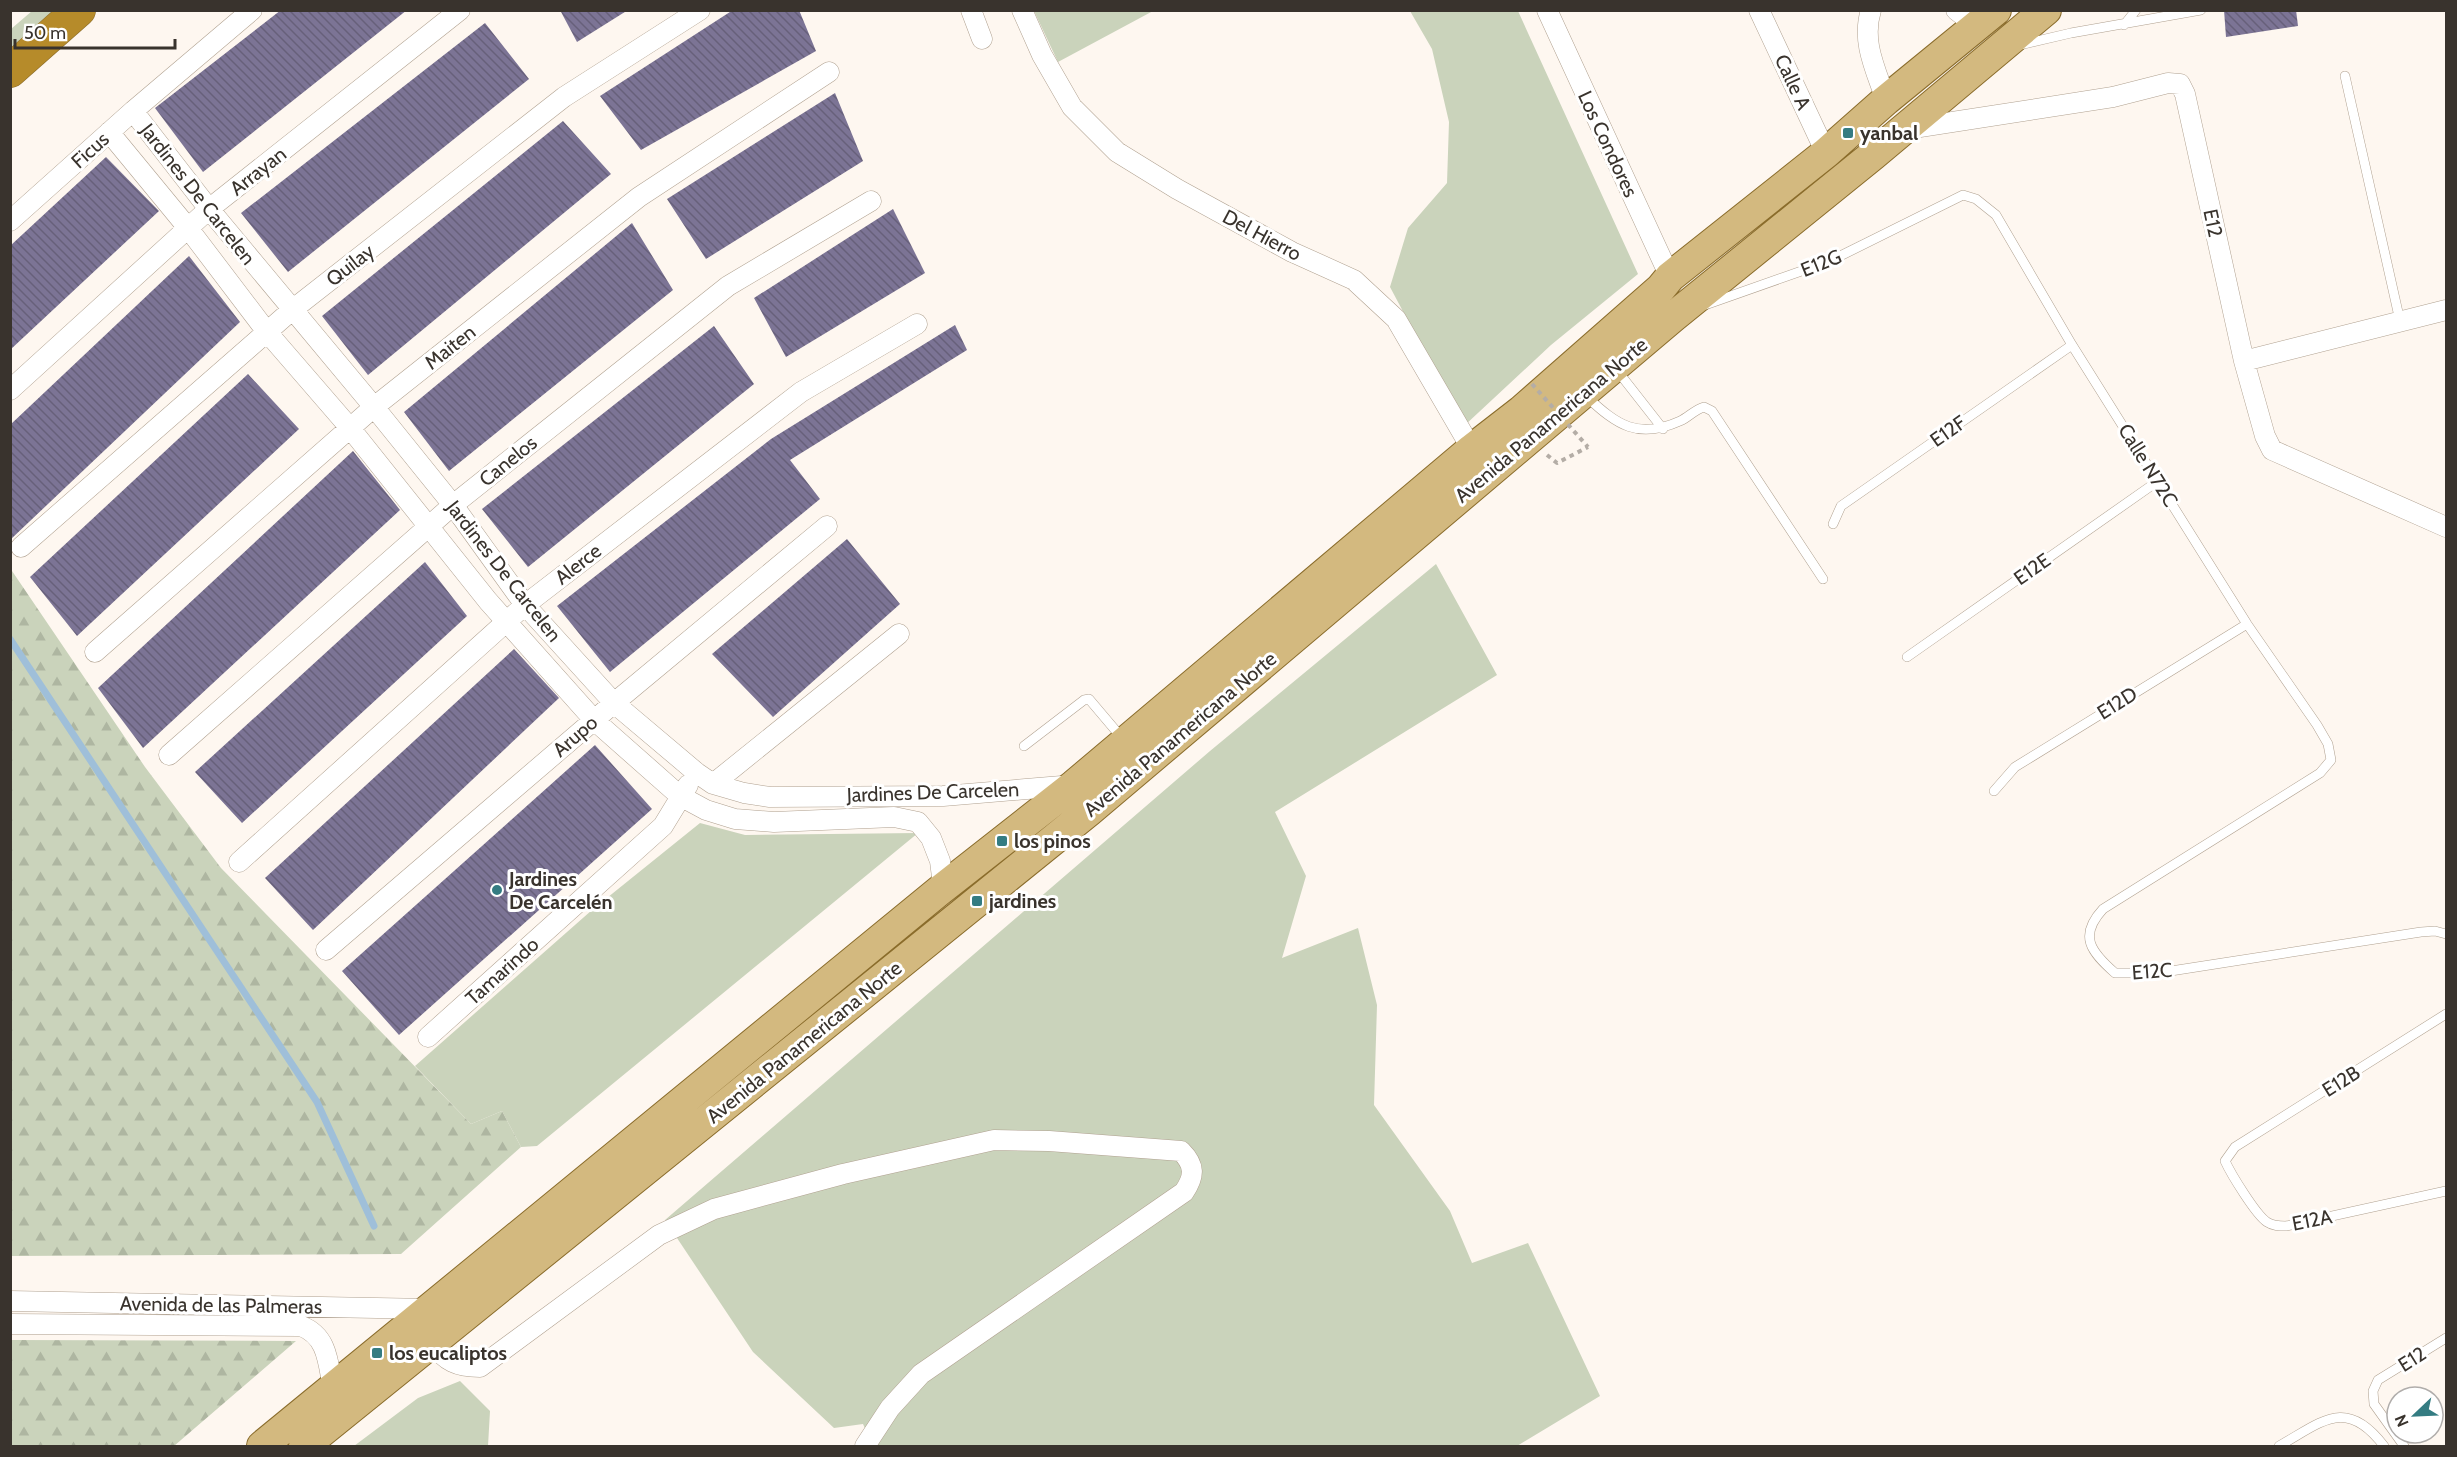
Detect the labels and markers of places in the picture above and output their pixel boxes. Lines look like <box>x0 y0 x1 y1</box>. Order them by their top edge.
place label: yanbal <box>1860 121 1918 145</box>
marker: yanbal <box>1841 126 1855 140</box>
place label: los pinos <box>1014 829 1091 853</box>
marker: los pinos <box>995 834 1009 848</box>
place label: Jardines De Carcelén <box>508 867 612 914</box>
marker: Jardines De Carcelén <box>490 883 504 897</box>
place label: jardines <box>988 889 1056 913</box>
marker: jardines <box>970 894 984 908</box>
place label: los eucaliptos <box>389 1341 507 1365</box>
marker: los eucaliptos <box>370 1346 384 1360</box>

